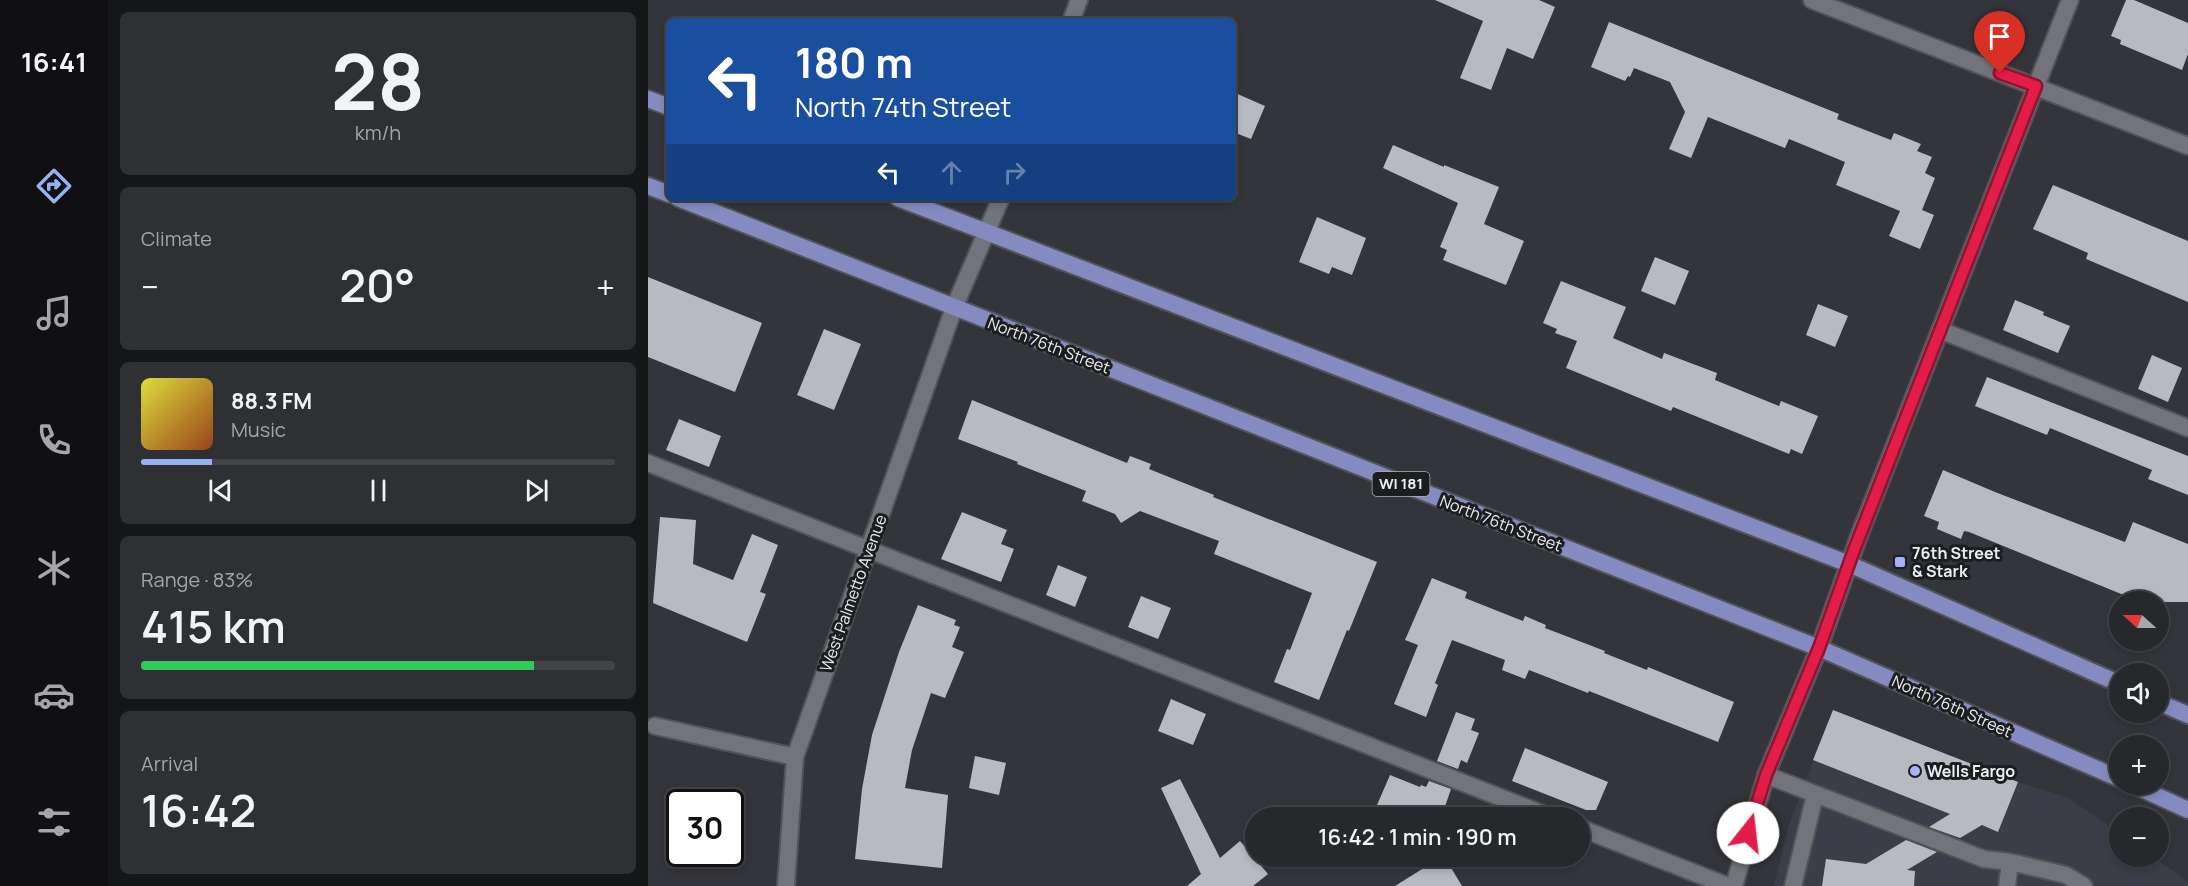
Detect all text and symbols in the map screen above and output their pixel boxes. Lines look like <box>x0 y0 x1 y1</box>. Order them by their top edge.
pin <box>1974 11 2025 73</box>
icon: arrive <box>1983 20 2016 53</box>
text: 28 <box>331 27 425 133</box>
text: 180 m <box>795 33 913 91</box>
icon: left <box>696 42 774 120</box>
text: 16:41 <box>21 43 87 80</box>
text: North 74th Street <box>795 88 1011 125</box>
text: km/h <box>355 119 401 146</box>
icon: left <box>872 156 905 189</box>
icon: ahead <box>935 156 968 189</box>
icon: right <box>998 156 1031 189</box>
icon: directions <box>33 165 75 207</box>
text: Climate <box>141 225 212 252</box>
text: 20° <box>340 254 415 316</box>
text: − <box>141 264 159 309</box>
text: + <box>596 264 615 309</box>
icon: music <box>33 292 75 334</box>
street label: North 76th Street <box>985 312 1113 378</box>
text: 88.3 FM <box>231 386 312 416</box>
text: Music <box>231 416 286 443</box>
icon: phone <box>33 419 75 461</box>
road number: WI 181 <box>1372 472 1430 496</box>
icon: previous <box>204 474 237 507</box>
icon: pause <box>362 474 395 507</box>
icon: next <box>520 474 553 507</box>
street label: North 76th Street <box>1437 490 1565 556</box>
street label: West Palmetto Avenue <box>814 512 892 674</box>
place label: 76th Street & Stark <box>1912 542 2001 582</box>
icon: climate <box>33 547 75 589</box>
marker: 76th Street & Stark <box>1893 555 1907 569</box>
text: Range · 83% <box>141 566 253 593</box>
north arrow <box>2109 591 2169 651</box>
map controls <box>2109 591 2169 867</box>
text: 415 km <box>141 595 286 657</box>
button: sound <box>2109 663 2169 723</box>
street label: North 76th Street <box>1888 670 2016 742</box>
icon: car <box>33 674 75 716</box>
button: + <box>2109 735 2169 795</box>
text: Arrival <box>141 750 198 777</box>
place label: Wells Fargo <box>1927 760 2015 782</box>
marker: Wells Fargo <box>1908 764 1922 778</box>
text: 16:42 <box>141 779 256 841</box>
speed limit sign: 30 <box>666 789 744 867</box>
icon: filters <box>33 801 75 843</box>
position arrow <box>1716 801 1780 865</box>
button: − <box>2109 807 2169 867</box>
text: 16:42 · 1 min · 190 m <box>1318 822 1517 852</box>

